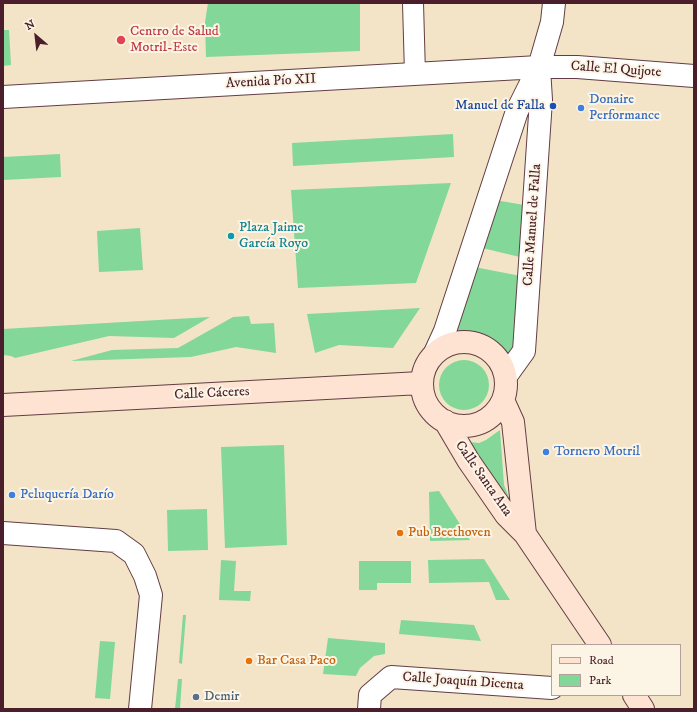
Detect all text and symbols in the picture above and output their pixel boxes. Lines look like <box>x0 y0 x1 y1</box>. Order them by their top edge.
north arrow <box>16 16 56 56</box>
text: N <box>23 17 38 34</box>
place label: Centro de Salud Motril-Este <box>130 24 219 56</box>
marker: Centro de Salud Motril-Este <box>115 34 127 46</box>
street label: Calle El Quijote <box>570 58 662 82</box>
street label: Avenida Pío XII <box>225 71 317 93</box>
place label: Donaire Performance <box>589 92 660 124</box>
place label: Manuel de Falla <box>455 98 545 114</box>
marker: Manuel de Falla <box>548 101 558 111</box>
marker: Donaire Performance <box>576 103 586 113</box>
street label: Calle Manuel de Falla <box>520 163 546 287</box>
place label: Plaza Jaime García Royo <box>239 220 308 252</box>
marker: Plaza Jaime García Royo <box>226 231 236 241</box>
street label: Calle Cáceres <box>174 384 250 404</box>
street label: Calle Santa Ana <box>451 438 515 520</box>
place label: Tornero Motril <box>554 444 640 460</box>
marker: Tornero Motril <box>541 447 551 457</box>
place label: Peluquería Darío <box>20 487 114 503</box>
marker: Peluquería Darío <box>7 490 17 500</box>
place label: Pub Beethoven <box>408 525 491 541</box>
marker: Pub Beethoven <box>395 528 405 538</box>
legend <box>551 644 681 696</box>
place label: Bar Casa Paco <box>257 653 336 669</box>
text: Road <box>589 653 614 668</box>
marker: Bar Casa Paco <box>244 656 254 666</box>
street label: Calle Joaquín Dicenta <box>402 669 524 695</box>
text: Park <box>589 673 611 688</box>
place label: Demir <box>204 689 240 705</box>
marker: Demir <box>191 692 201 702</box>

